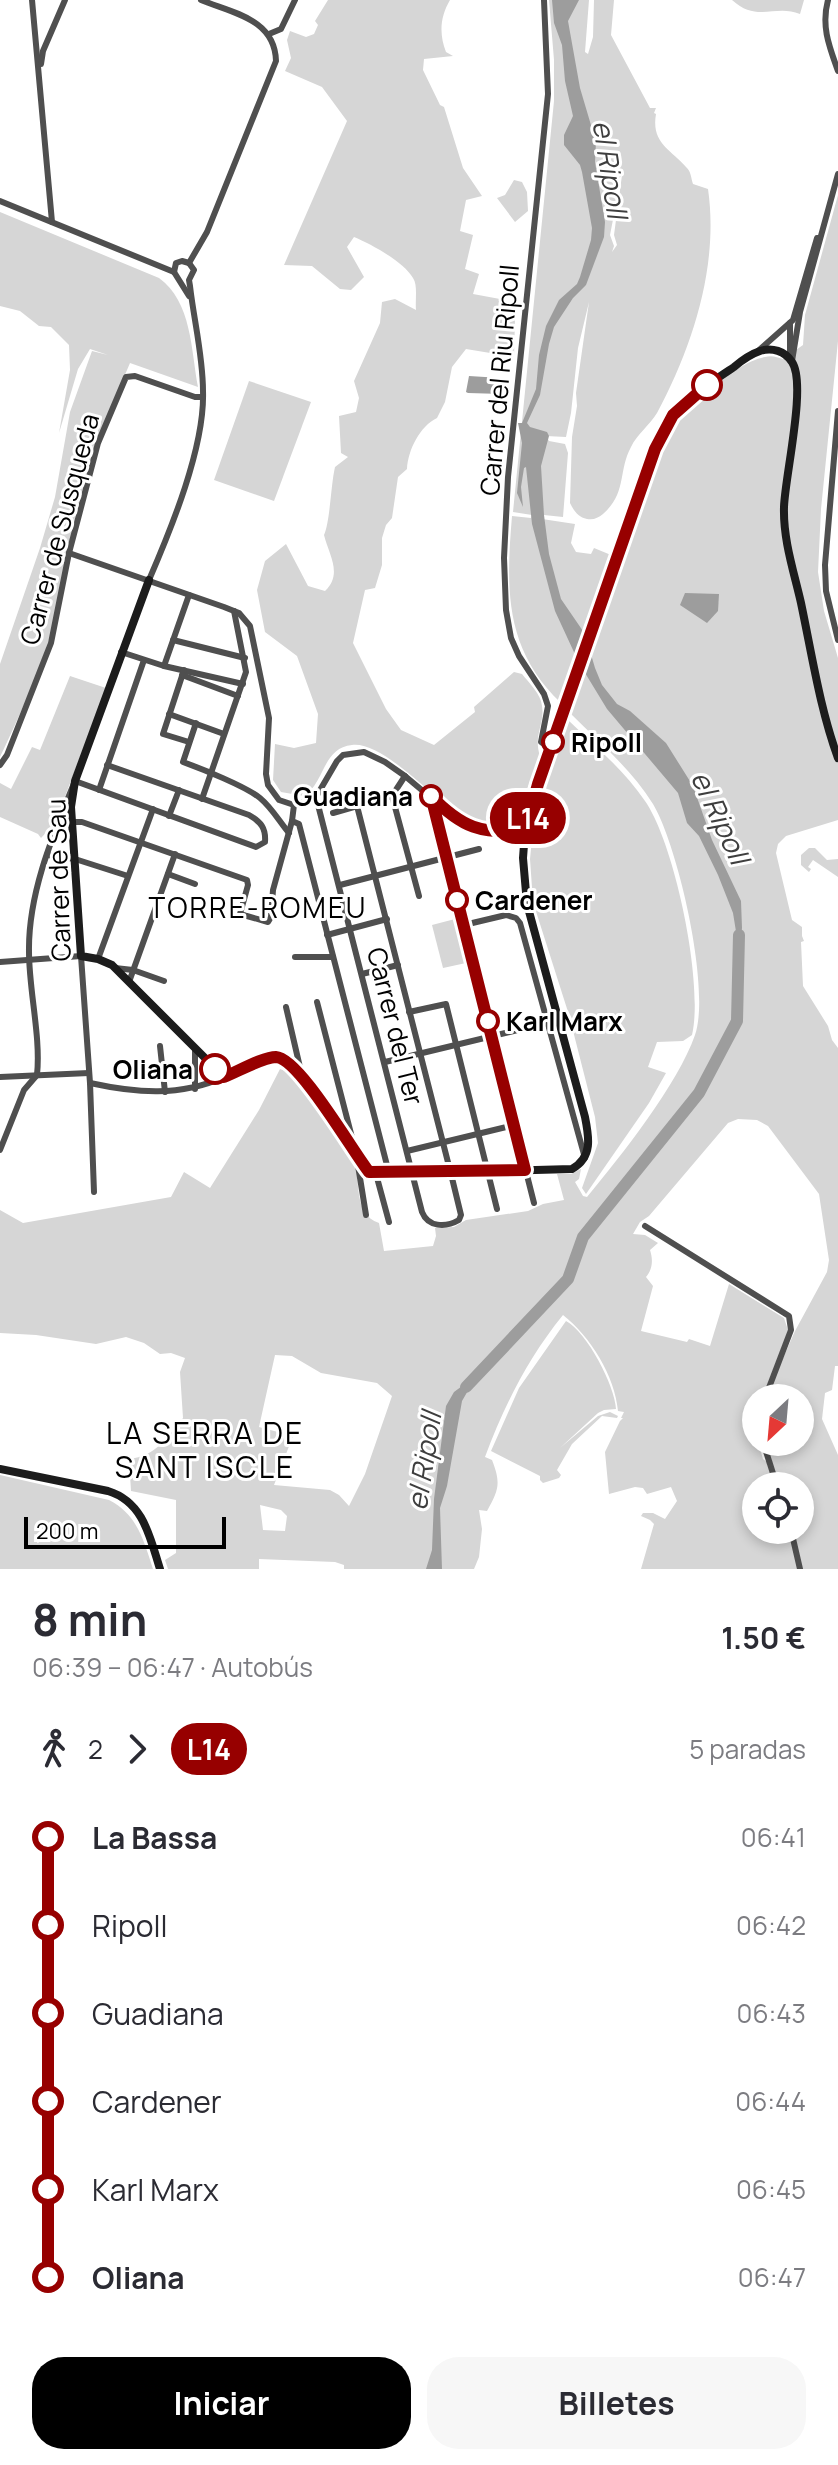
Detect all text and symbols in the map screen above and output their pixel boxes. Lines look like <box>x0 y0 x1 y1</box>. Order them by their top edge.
water label: el Ripoll <box>584 117 638 224</box>
street label: Carrer del Riu Ripoll <box>471 263 527 497</box>
unlabelled marker <box>692 370 722 400</box>
street label: Carrer de Susqueda <box>11 409 107 649</box>
place label: Ripoll <box>571 724 642 760</box>
marker: Ripoll <box>542 731 564 753</box>
water label: el Ripoll <box>683 764 761 873</box>
place label: Guadiana <box>293 778 413 814</box>
marker: Guadiana <box>420 785 442 807</box>
line badge: L14 <box>482 792 574 844</box>
street label: Carrer de Sau <box>37 798 79 962</box>
text: L14 <box>506 799 550 837</box>
place label: Cardener <box>475 882 593 918</box>
district label: TORRE-ROMEU <box>148 888 368 926</box>
marker: Cardener <box>446 889 468 911</box>
street label: Carrer del Ter <box>359 943 433 1109</box>
place label: Karl Marx <box>506 1003 623 1039</box>
marker: Karl Marx <box>477 1010 499 1032</box>
place label: Oliana <box>113 1051 193 1087</box>
marker: Oliana <box>200 1054 230 1084</box>
north arrow <box>742 1384 814 1456</box>
map controls <box>742 1384 814 1544</box>
water label: el Ripoll <box>396 1406 450 1513</box>
district label: LA SERRA DE SANT ISCLE <box>106 1412 304 1487</box>
button: locate <box>742 1472 814 1544</box>
scale bar <box>24 1513 226 1549</box>
text: 200 m <box>36 1516 98 1546</box>
text: 8 min <box>32 1589 147 1649</box>
text: 1.50 € <box>721 1617 806 1658</box>
text: 06:39 – 06:47 · Autobús <box>32 1649 313 1685</box>
icon: walk <box>32 1727 76 1771</box>
icon: forward <box>115 1727 159 1771</box>
text: L14 <box>187 1730 231 1768</box>
text: 2 <box>88 1731 103 1767</box>
text: 5 paradas <box>689 1731 806 1767</box>
text: La Bassa <box>92 1817 217 1858</box>
text: 06:41 <box>741 1819 806 1855</box>
text: Ripoll <box>92 1905 167 1946</box>
text: 06:42 <box>736 1907 806 1943</box>
text: Guadiana <box>92 1993 224 2034</box>
text: 06:43 <box>737 1995 806 2031</box>
text: Cardener <box>92 2081 222 2122</box>
text: 06:44 <box>735 2083 806 2119</box>
text: Karl Marx <box>92 2169 219 2210</box>
text: 06:45 <box>736 2171 806 2207</box>
text: Oliana <box>92 2257 185 2298</box>
text: 06:47 <box>738 2259 806 2295</box>
button: Iniciar <box>32 2357 411 2449</box>
button: Billetes <box>427 2357 806 2449</box>

